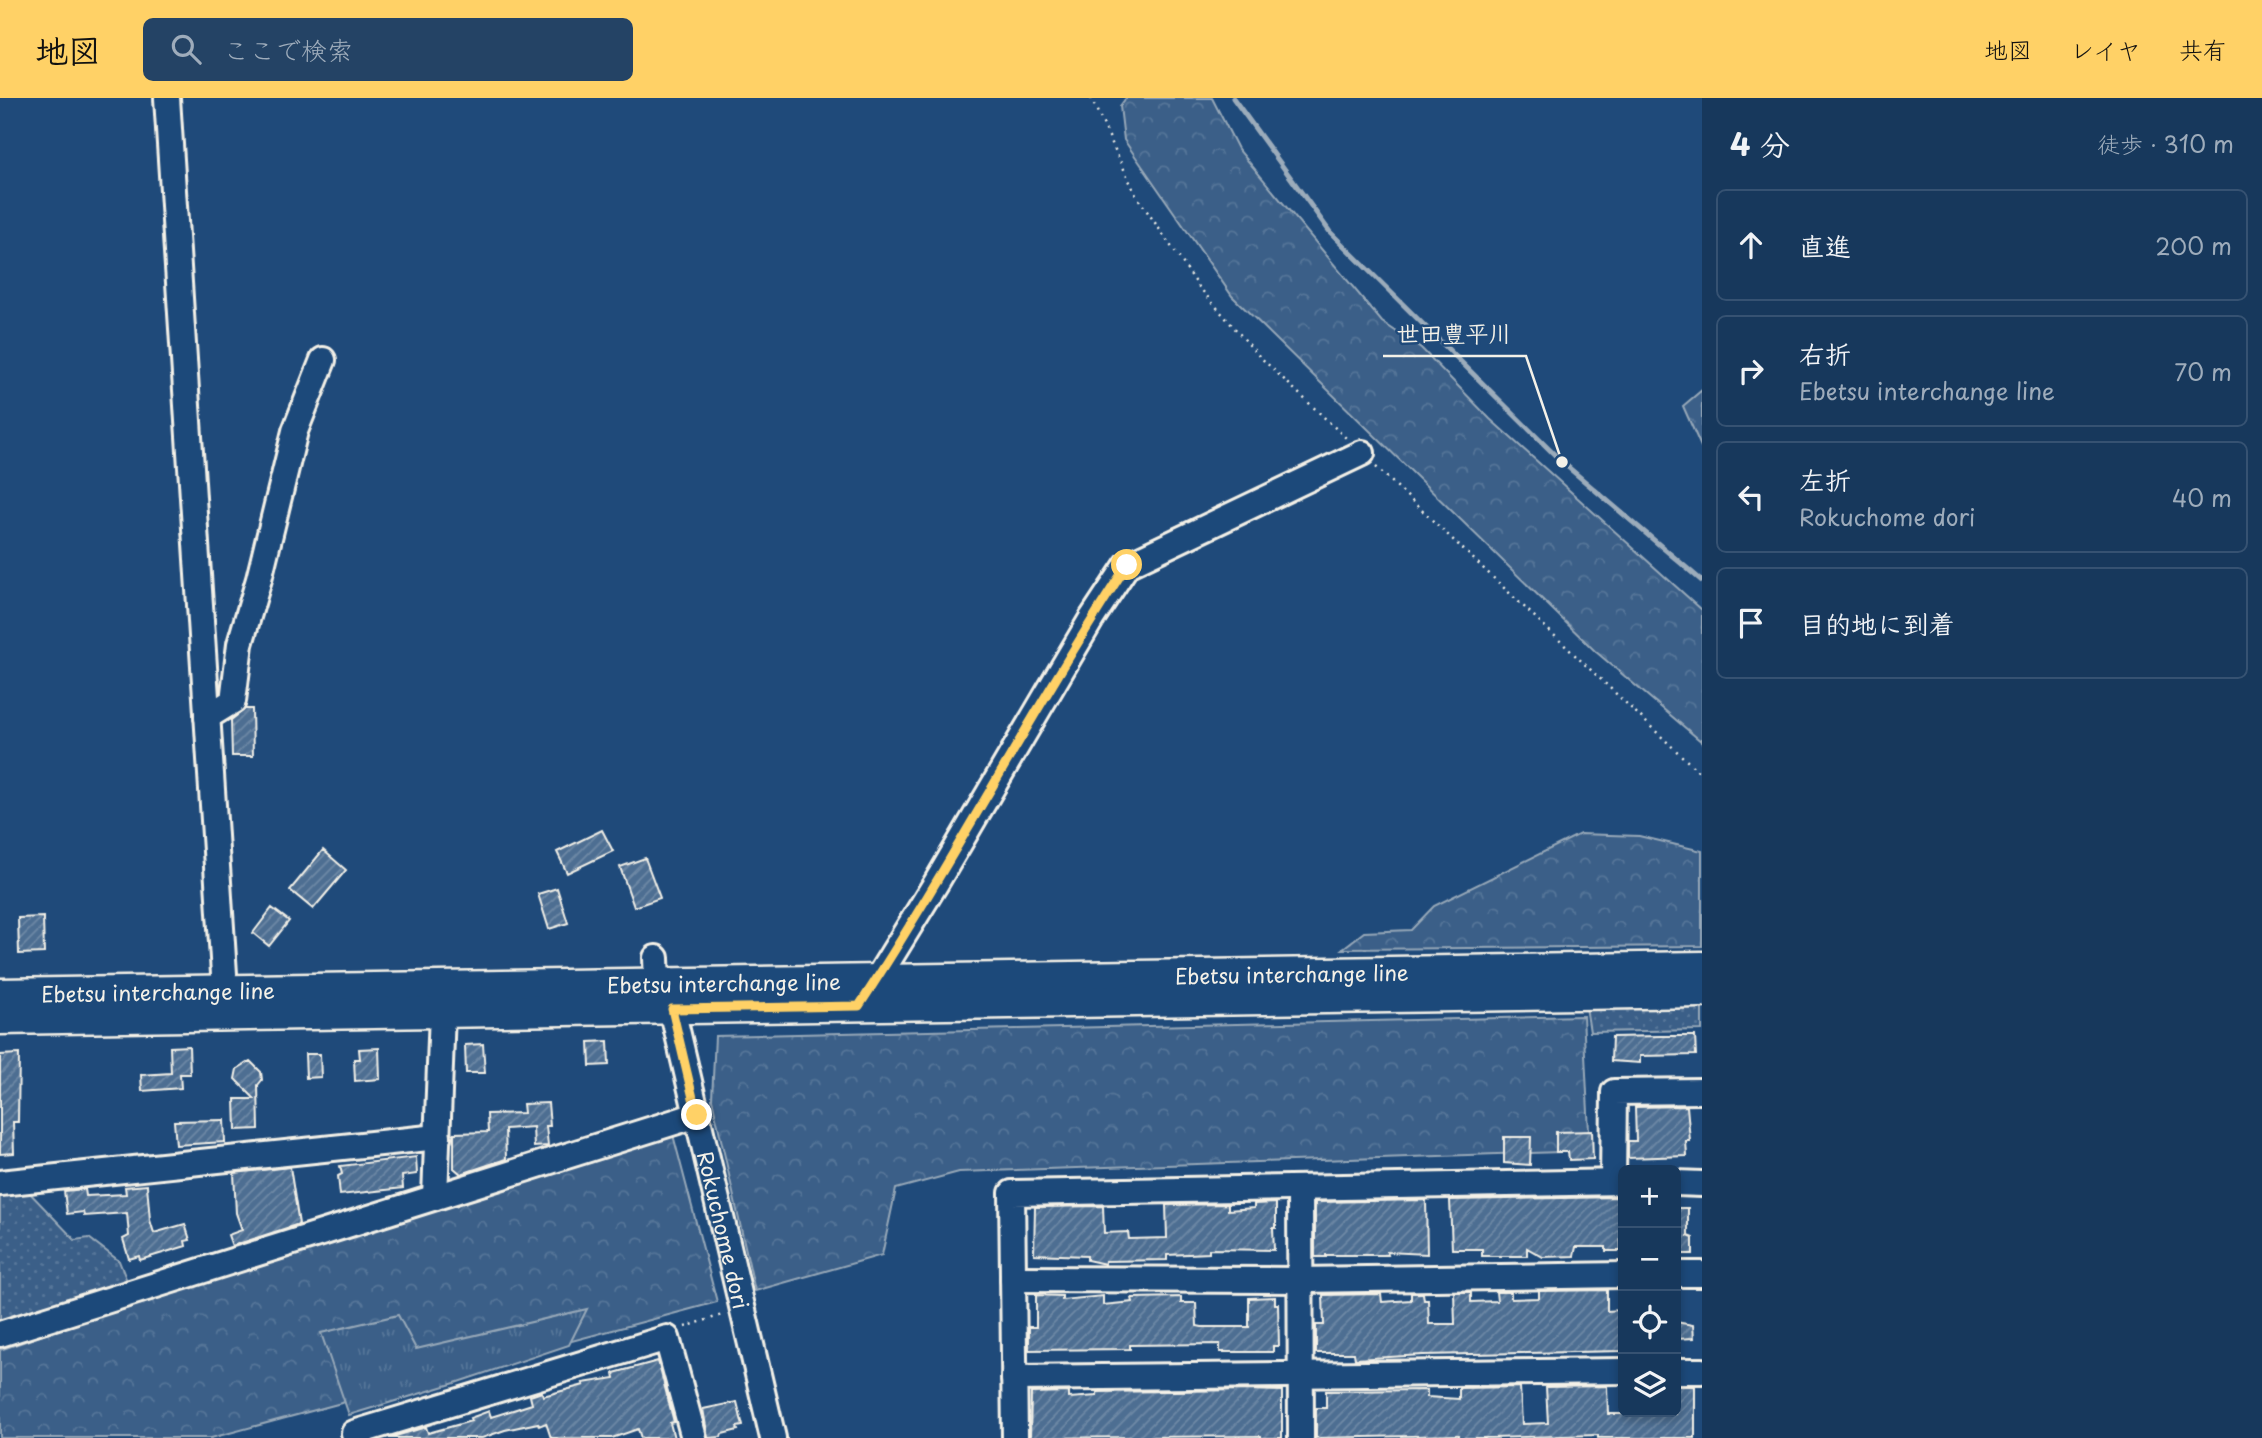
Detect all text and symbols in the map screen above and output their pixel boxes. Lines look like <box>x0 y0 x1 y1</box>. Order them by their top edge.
search box <box>143 18 633 81</box>
text: 地図 <box>35 24 101 74</box>
icon: search <box>167 30 205 68</box>
text: ここで検索 <box>223 30 353 69</box>
text: 地図 <box>1984 31 2032 67</box>
text: レイヤ <box>2070 31 2141 67</box>
text: 共有 <box>2179 31 2227 67</box>
text: 4 分 <box>1730 121 1790 166</box>
text: 徒歩 · 310 m <box>2097 126 2234 161</box>
icon: ahead <box>1732 226 1770 264</box>
text: 直進 <box>1799 226 1851 265</box>
text: 200 m <box>2155 228 2232 263</box>
callout: 世田豊平川 <box>1383 312 1526 356</box>
text: 世田豊平川 <box>1397 315 1512 350</box>
text: 右折 <box>1799 334 1851 373</box>
icon: right <box>1732 352 1770 390</box>
text: 70 m <box>2174 354 2232 389</box>
text: Ebetsu interchange line <box>1799 373 2055 408</box>
text: 左折 <box>1799 460 1851 499</box>
icon: left <box>1732 478 1770 516</box>
text: 40 m <box>2172 480 2232 515</box>
text: Rokuchome dori <box>1799 499 1975 534</box>
route start <box>1111 549 1142 580</box>
icon: arrive <box>1732 604 1770 642</box>
text: 目的地に到着 <box>1799 604 1955 643</box>
street label: Ebetsu interchange line <box>1175 956 1409 991</box>
street label: Ebetsu interchange line <box>607 965 841 1000</box>
street label: Ebetsu interchange line <box>41 974 275 1009</box>
route end <box>681 1099 712 1130</box>
street label: Rokuchome dori <box>690 1148 758 1312</box>
map controls <box>1618 1165 1681 1417</box>
button: + <box>1618 1165 1681 1228</box>
button: − <box>1618 1228 1681 1291</box>
button: locate <box>1618 1291 1681 1354</box>
button: layers <box>1618 1354 1681 1417</box>

